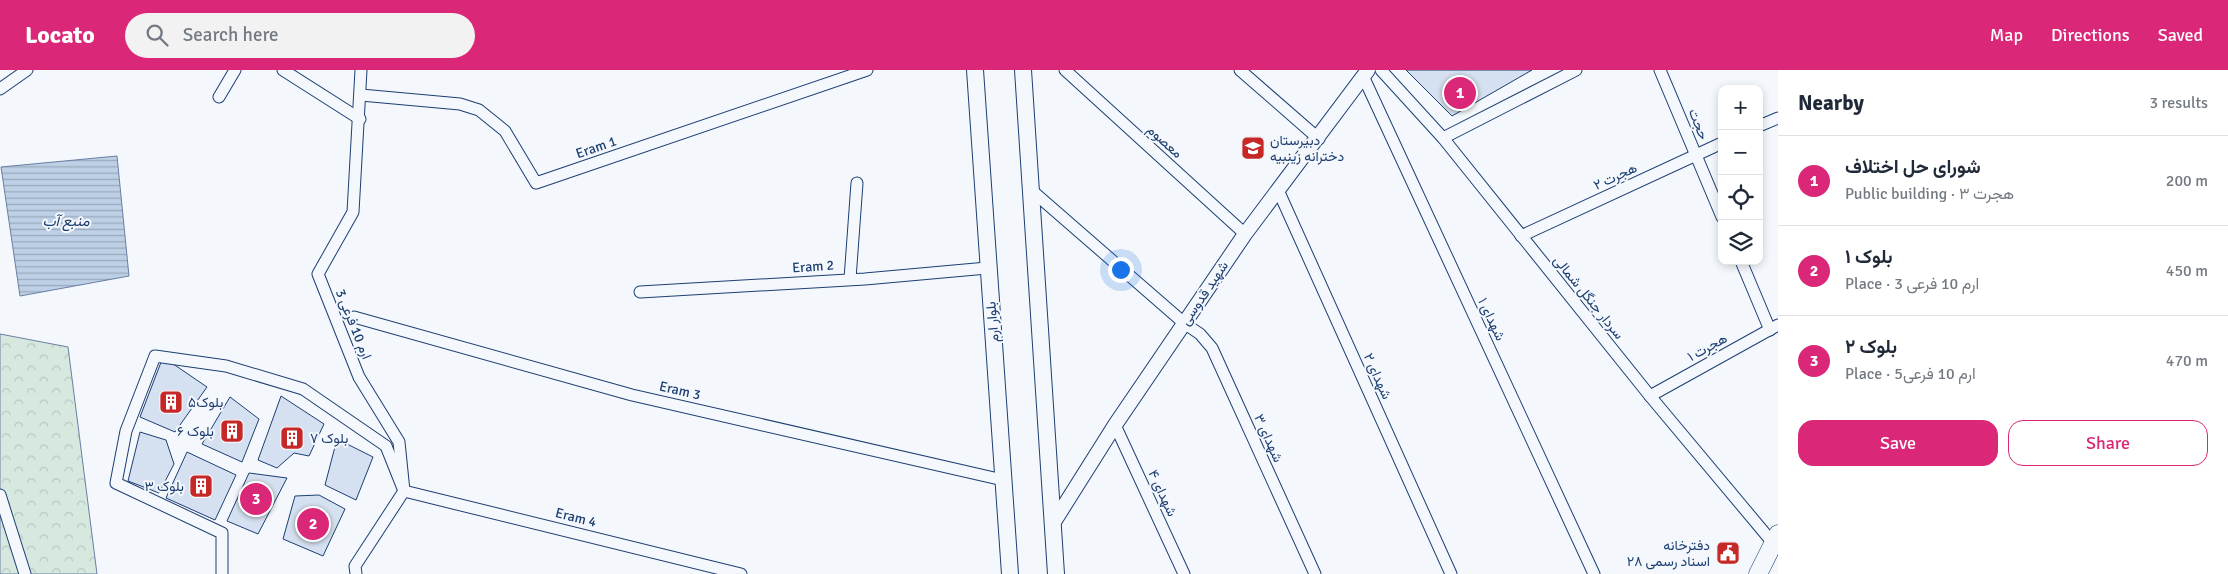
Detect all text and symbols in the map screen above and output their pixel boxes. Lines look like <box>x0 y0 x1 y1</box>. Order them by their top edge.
search box <box>125 13 475 58</box>
text: Locato <box>25 20 95 50</box>
icon: search <box>143 21 171 49</box>
text: Search here <box>183 23 279 47</box>
text: Map <box>1990 24 2023 46</box>
text: Directions <box>2051 24 2130 46</box>
text: Saved <box>2158 24 2203 46</box>
pin: 1 <box>1444 74 1476 112</box>
map controls <box>1718 85 1763 265</box>
button: + <box>1718 85 1763 130</box>
text: Nearby <box>1798 90 1864 116</box>
text: 3 results <box>2149 93 2208 113</box>
street label: حجت <box>1685 106 1712 142</box>
street label: معصوم <box>1143 121 1186 162</box>
button: − <box>1718 130 1763 175</box>
place label: دبیرستان دخترانه زینبیه <box>1270 132 1344 165</box>
street label: Eram 1 <box>574 133 619 162</box>
school or university icon: دبیرستان دخترانه زینبیه <box>1240 135 1266 161</box>
text: شورای حل اختلاف <box>1845 155 1981 179</box>
street label: هجرت ۲ <box>1591 159 1640 194</box>
text: 1 <box>1810 171 1818 191</box>
text: 200 m <box>2166 171 2208 191</box>
button: locate <box>1718 175 1763 220</box>
text: Public building · هجرت ۳ <box>1845 184 2014 204</box>
water label: منبع آب <box>42 212 91 232</box>
button: layers <box>1718 220 1763 265</box>
text: بلوک ۱ <box>1845 245 1892 269</box>
street label: سردار جنگل شمالی <box>1550 252 1628 343</box>
street label: Eram 2 <box>792 257 835 276</box>
your location <box>1108 257 1134 283</box>
street label: شهید قدوسی <box>1177 258 1232 329</box>
text: 2 <box>1810 261 1818 281</box>
text: 450 m <box>2166 261 2208 281</box>
text: Place · ارم 10 فرعی 3 <box>1845 274 1979 294</box>
street label: ارم 10 فرعی 3 <box>332 287 375 362</box>
street label: شهدای ۱ <box>1474 295 1509 344</box>
street label: بلوار ارم <box>982 301 1003 343</box>
street label: هجرت ۱ <box>1684 329 1730 365</box>
text: بلوک ۲ <box>1845 335 1897 359</box>
street label: شهدای ۲ <box>1360 350 1395 402</box>
text: 3 <box>1810 351 1818 371</box>
text: 470 m <box>2166 351 2208 371</box>
text: Place · ارم 10 فرعی5 <box>1845 364 1976 384</box>
street label: Eram 3 <box>658 377 702 403</box>
building icon: بلوک۵ <box>158 389 184 415</box>
place label: بلوک۵ <box>188 394 223 411</box>
street label: شهدای ۳ <box>1250 411 1287 465</box>
building icon: بلوک ۶ <box>219 418 245 444</box>
button: Save <box>1798 420 1998 466</box>
button: Share <box>2008 420 2208 466</box>
place label: بلوک ۶ <box>177 423 214 440</box>
building icon: بلوک ۷ <box>279 425 305 451</box>
place label: بلوک ۷ <box>310 430 348 447</box>
street label: شهدای ۴ <box>1144 467 1181 519</box>
building icon: بلوک ۳ <box>188 473 214 499</box>
place label: بلوک ۳ <box>145 478 184 495</box>
pin: 3 <box>240 480 272 518</box>
street label: Eram 4 <box>554 504 599 531</box>
pin: 2 <box>297 505 329 543</box>
place label: دفترخانه اسناد رسمی ۲۸ <box>1627 537 1710 570</box>
public building icon: دفترخانه اسناد رسمی ۲۸ <box>1715 540 1741 566</box>

